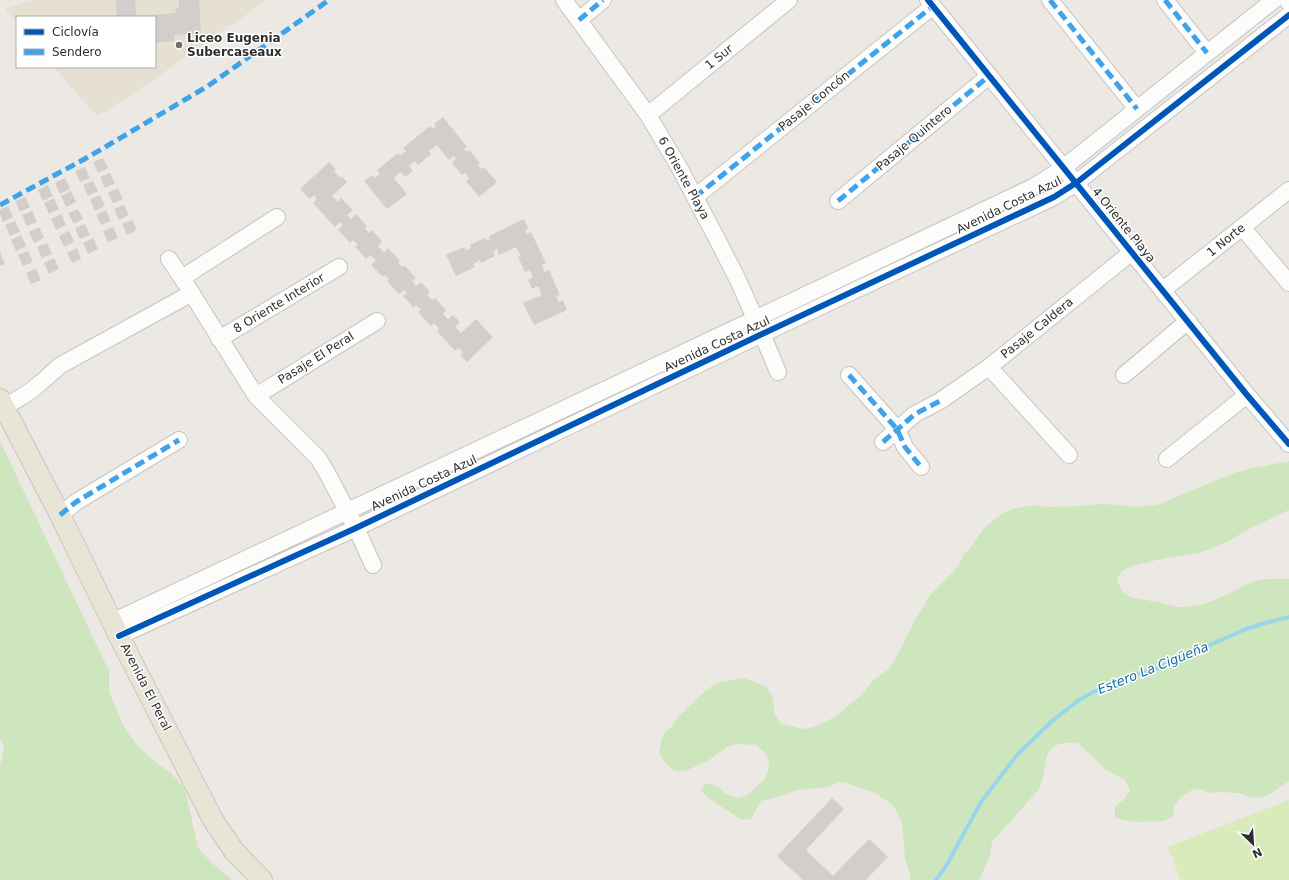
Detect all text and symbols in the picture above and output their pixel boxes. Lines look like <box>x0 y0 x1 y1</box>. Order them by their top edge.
legend <box>16 16 156 68</box>
text: Ciclovía <box>52 25 99 39</box>
place label: Liceo Eugenia Subercaseaux <box>187 31 282 59</box>
marker: Liceo Eugenia Subercaseaux <box>174 40 184 50</box>
street label: 1 Sur <box>702 42 736 72</box>
text: Sendero <box>52 45 102 59</box>
street label: Pasaje Concón <box>776 68 852 134</box>
street label: Pasaje Quintero <box>873 102 955 174</box>
street label: 6 Oriente Playa <box>655 134 713 222</box>
street label: Avenida Costa Azul <box>954 173 1064 237</box>
street label: 4 Oriente Playa <box>1089 185 1159 265</box>
street label: 1 Norte <box>1204 220 1248 260</box>
street label: 8 Oriente Interior <box>231 270 327 336</box>
street label: Pasaje Caldera <box>998 295 1076 361</box>
street label: Avenida Costa Azul <box>662 313 772 375</box>
street label: Pasaje El Peral <box>276 329 356 387</box>
street label: Avenida Costa Azul <box>369 452 479 514</box>
water label: Estero La Cigüeña <box>1095 639 1211 697</box>
street label: Avenida El Peral <box>118 641 174 733</box>
north arrow <box>1233 824 1273 864</box>
text: N <box>1250 845 1264 860</box>

